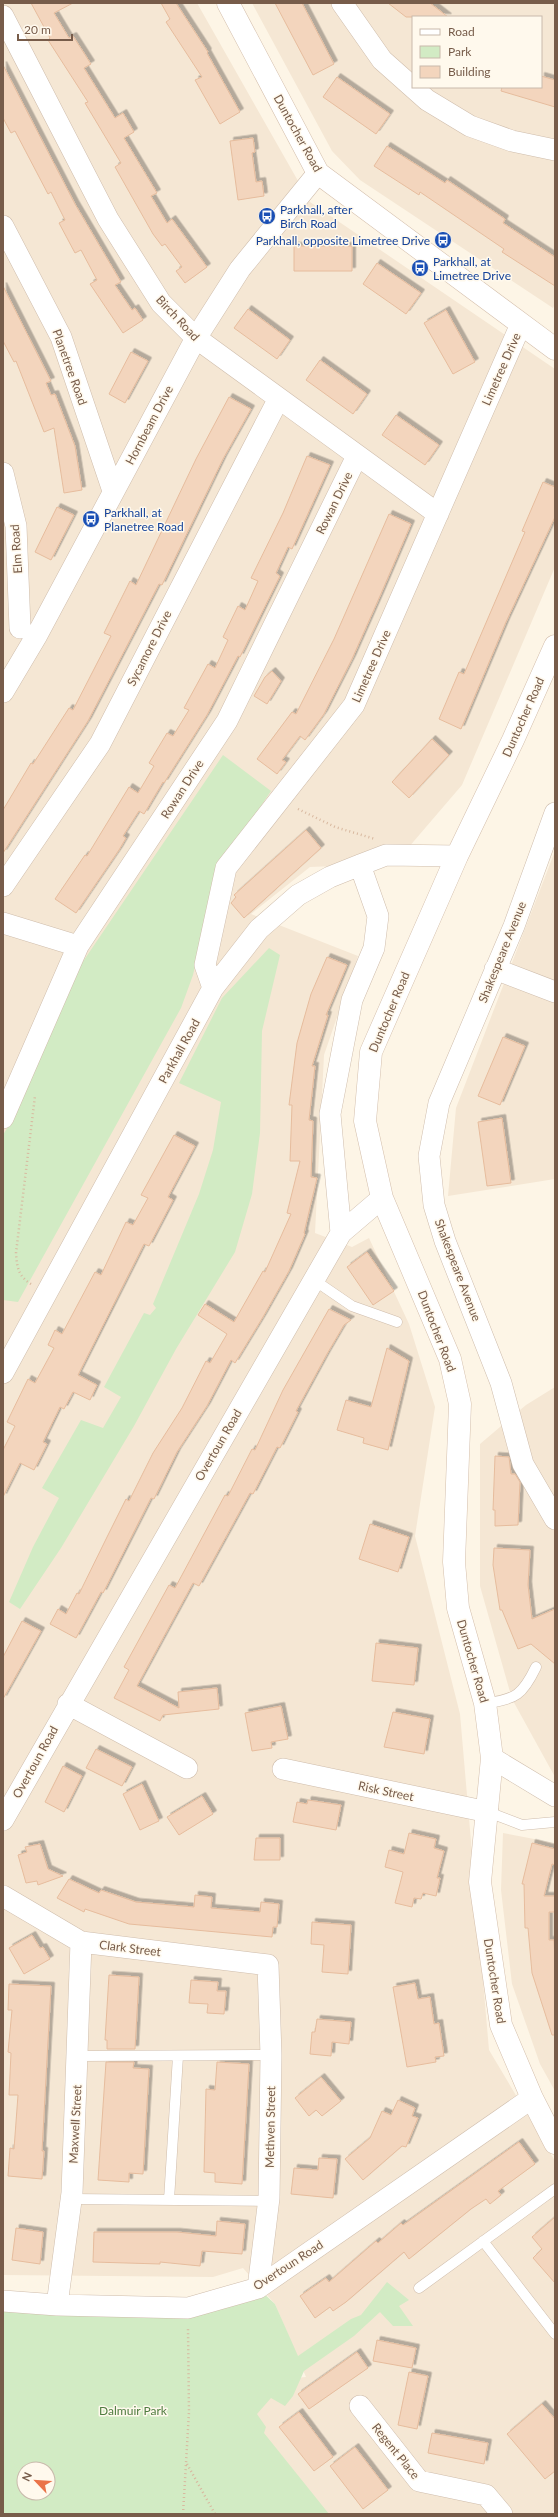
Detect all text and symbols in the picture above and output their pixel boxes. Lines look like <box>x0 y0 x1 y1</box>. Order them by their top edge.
scale bar <box>18 16 72 42</box>
legend <box>412 16 542 88</box>
text: 20 m <box>24 22 51 37</box>
text: Road <box>448 24 475 39</box>
text: Park <box>448 44 472 59</box>
text: Building <box>448 64 491 79</box>
street label: Duntocher Road <box>271 92 325 174</box>
place label: Parkhall, after Birch Road <box>280 202 353 231</box>
bus stop icon: Parkhall, after Birch Road <box>257 206 277 226</box>
bus stop icon: Parkhall, opposite Limetree Drive <box>433 230 453 250</box>
place label: Parkhall, opposite Limetree Drive <box>256 233 430 248</box>
place label: Parkhall, at Limetree Drive <box>433 254 511 283</box>
bus stop icon: Parkhall, at Limetree Drive <box>410 258 430 278</box>
street label: Birch Road <box>153 292 203 344</box>
street label: Planetree Road <box>49 327 91 407</box>
street label: Limetree Drive <box>478 330 524 408</box>
street label: Hornbeam Drive <box>122 383 176 467</box>
street label: Rowan Drive <box>312 469 356 537</box>
place label: Parkhall, at Planetree Road <box>104 505 184 534</box>
bus stop icon: Parkhall, at Planetree Road <box>81 509 101 529</box>
street label: Elm Road <box>7 524 25 574</box>
street label: Sycamore Drive <box>124 608 174 688</box>
street label: Limetree Drive <box>348 627 394 705</box>
street label: Duntocher Road <box>499 675 547 759</box>
street label: Rowan Drive <box>157 757 207 821</box>
street label: Shakespeare Avenue <box>475 899 529 1005</box>
street label: Duntocher Road <box>365 969 413 1055</box>
street label: Parkhall Road <box>155 1016 203 1086</box>
street label: Shakespeare Avenue <box>432 1217 484 1323</box>
street label: Duntocher Road <box>415 1288 459 1374</box>
street label: Overtoun Road <box>191 1406 245 1484</box>
street label: Duntocher Road <box>454 1618 492 1704</box>
street label: Overtoun Road <box>9 1723 61 1801</box>
street label: Risk Street <box>357 1778 416 1804</box>
street label: Clark Street <box>98 1937 162 1959</box>
street label: Duntocher Road <box>481 1937 509 2025</box>
street label: Maxwell Street <box>65 2084 85 2164</box>
street label: Methven Street <box>262 2085 278 2168</box>
street label: Overtoun Road <box>250 2237 326 2293</box>
park label: Dalmuir Park <box>99 2403 168 2418</box>
street label: Regent Place <box>369 2420 423 2482</box>
north arrow <box>16 2461 56 2501</box>
text: N <box>19 2470 34 2483</box>

